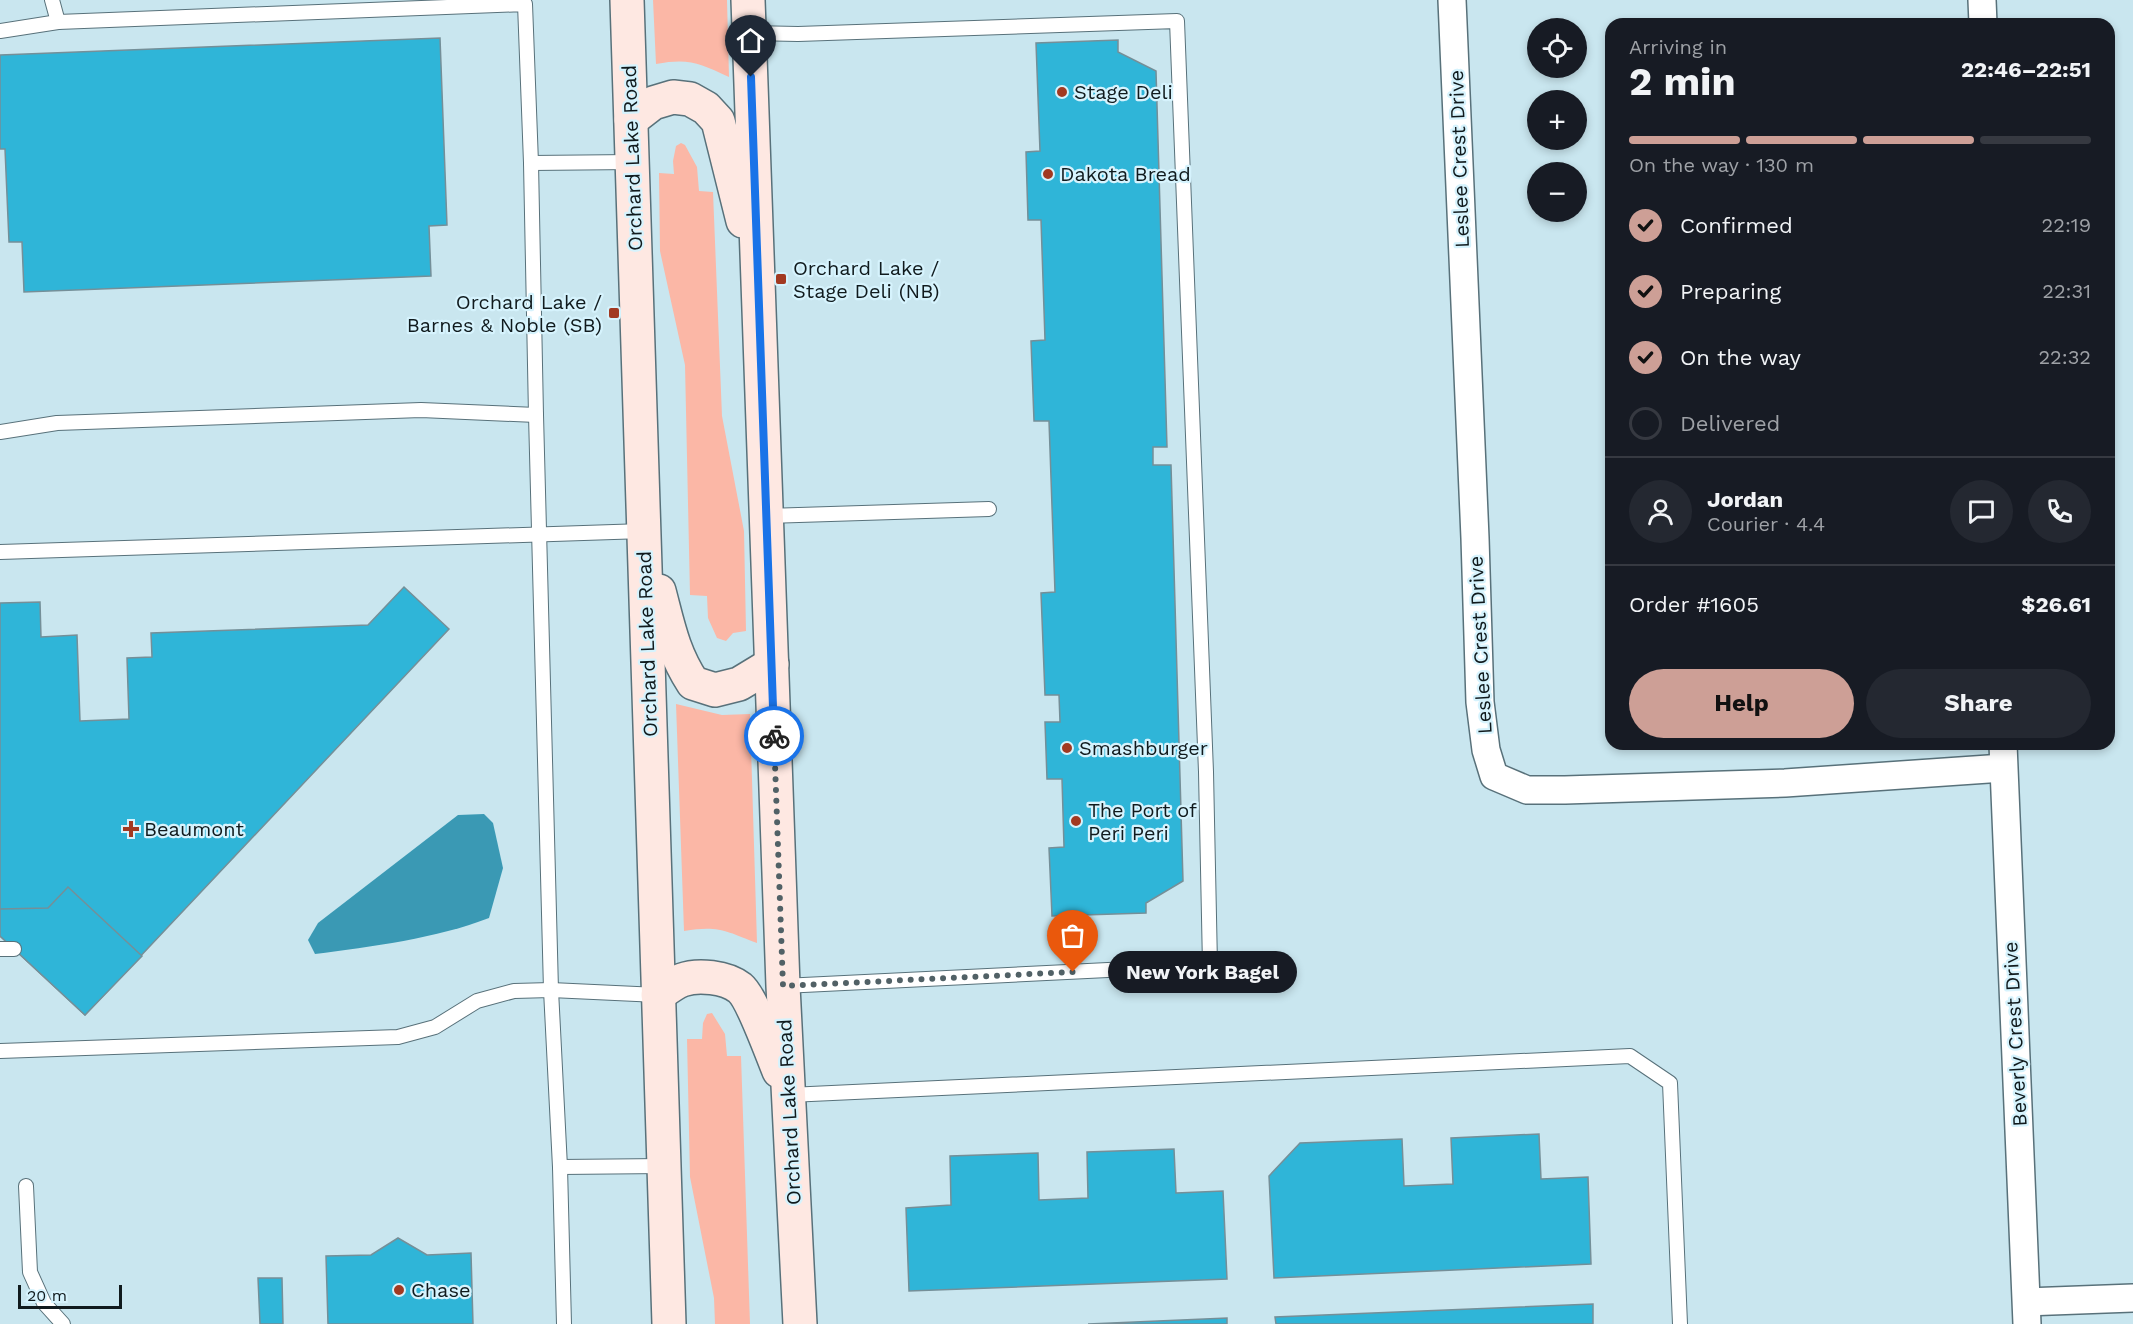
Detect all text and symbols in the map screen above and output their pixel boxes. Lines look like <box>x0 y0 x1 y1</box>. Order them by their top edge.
pin <box>725 15 776 77</box>
map controls <box>1527 18 1587 222</box>
button: locate <box>1527 18 1587 78</box>
icon: home <box>734 24 767 57</box>
text: Arriving in <box>1629 35 1727 59</box>
text: 22:46–22:51 <box>1961 57 2091 82</box>
text: 2 min <box>1629 59 1736 104</box>
street label: Orchard Lake Road <box>617 65 647 251</box>
street label: Leslee Crest Drive <box>1444 69 1474 249</box>
place label: Stage Deli <box>1074 80 1173 104</box>
marker: Stage Deli <box>1055 85 1069 99</box>
button: + <box>1527 90 1587 150</box>
text: On the way · 130 m <box>1629 153 1814 177</box>
place label: Dakota Bread <box>1060 162 1191 186</box>
button: − <box>1527 162 1587 222</box>
marker: Dakota Bread <box>1041 167 1055 181</box>
icon: check <box>1629 209 1662 242</box>
text: Confirmed <box>1680 213 1793 238</box>
text: 22:19 <box>2042 213 2091 237</box>
place label: Orchard Lake / Stage Deli (NB) <box>793 256 940 303</box>
marker: Orchard Lake / Stage Deli (NB) <box>774 272 788 286</box>
icon: check <box>1629 275 1662 308</box>
text: Preparing <box>1680 279 1781 304</box>
text: 22:31 <box>2042 279 2091 303</box>
place label: Orchard Lake / Barnes & Noble (SB) <box>407 290 602 337</box>
marker: Orchard Lake / Barnes & Noble (SB) <box>607 306 621 320</box>
icon: check <box>1629 341 1662 374</box>
text: On the way <box>1680 345 1801 370</box>
text: 22:32 <box>2038 345 2091 369</box>
text: Delivered <box>1680 411 1780 436</box>
button: person <box>1629 480 1692 543</box>
button: chat <box>1950 480 2013 543</box>
button: phone <box>2028 480 2091 543</box>
text: Jordan <box>1707 487 1783 512</box>
text: Courier · 4.4 <box>1707 512 1825 536</box>
street label: Orchard Lake Road <box>632 551 662 737</box>
street label: Leslee Crest Drive <box>1463 555 1497 735</box>
text: Order #1605 <box>1629 592 1759 617</box>
text: $26.61 <box>2021 592 2091 617</box>
button: Help <box>1629 669 1854 738</box>
button: Share <box>1866 669 2091 738</box>
courier <box>744 706 804 766</box>
icon: bike <box>758 720 791 753</box>
place label: Smashburger <box>1079 736 1208 760</box>
marker: Smashburger <box>1060 741 1074 755</box>
place label: The Port of Peri Peri <box>1088 798 1197 845</box>
marker: The Port of Peri Peri <box>1069 814 1083 828</box>
place label: Beaumont <box>144 817 245 841</box>
marker: Beaumont <box>122 820 140 838</box>
pin <box>1047 910 1098 972</box>
icon: bag <box>1056 919 1089 952</box>
street label: Beverly Crest Drive <box>1998 941 2032 1127</box>
callout: New York Bagel <box>1109 951 1298 993</box>
text: New York Bagel <box>1126 960 1279 984</box>
street label: Orchard Lake Road <box>772 1018 806 1206</box>
place label: Chase <box>411 1278 471 1302</box>
scale bar <box>18 1282 122 1310</box>
marker: Chase <box>392 1283 406 1297</box>
text: 20 m <box>27 1286 67 1305</box>

